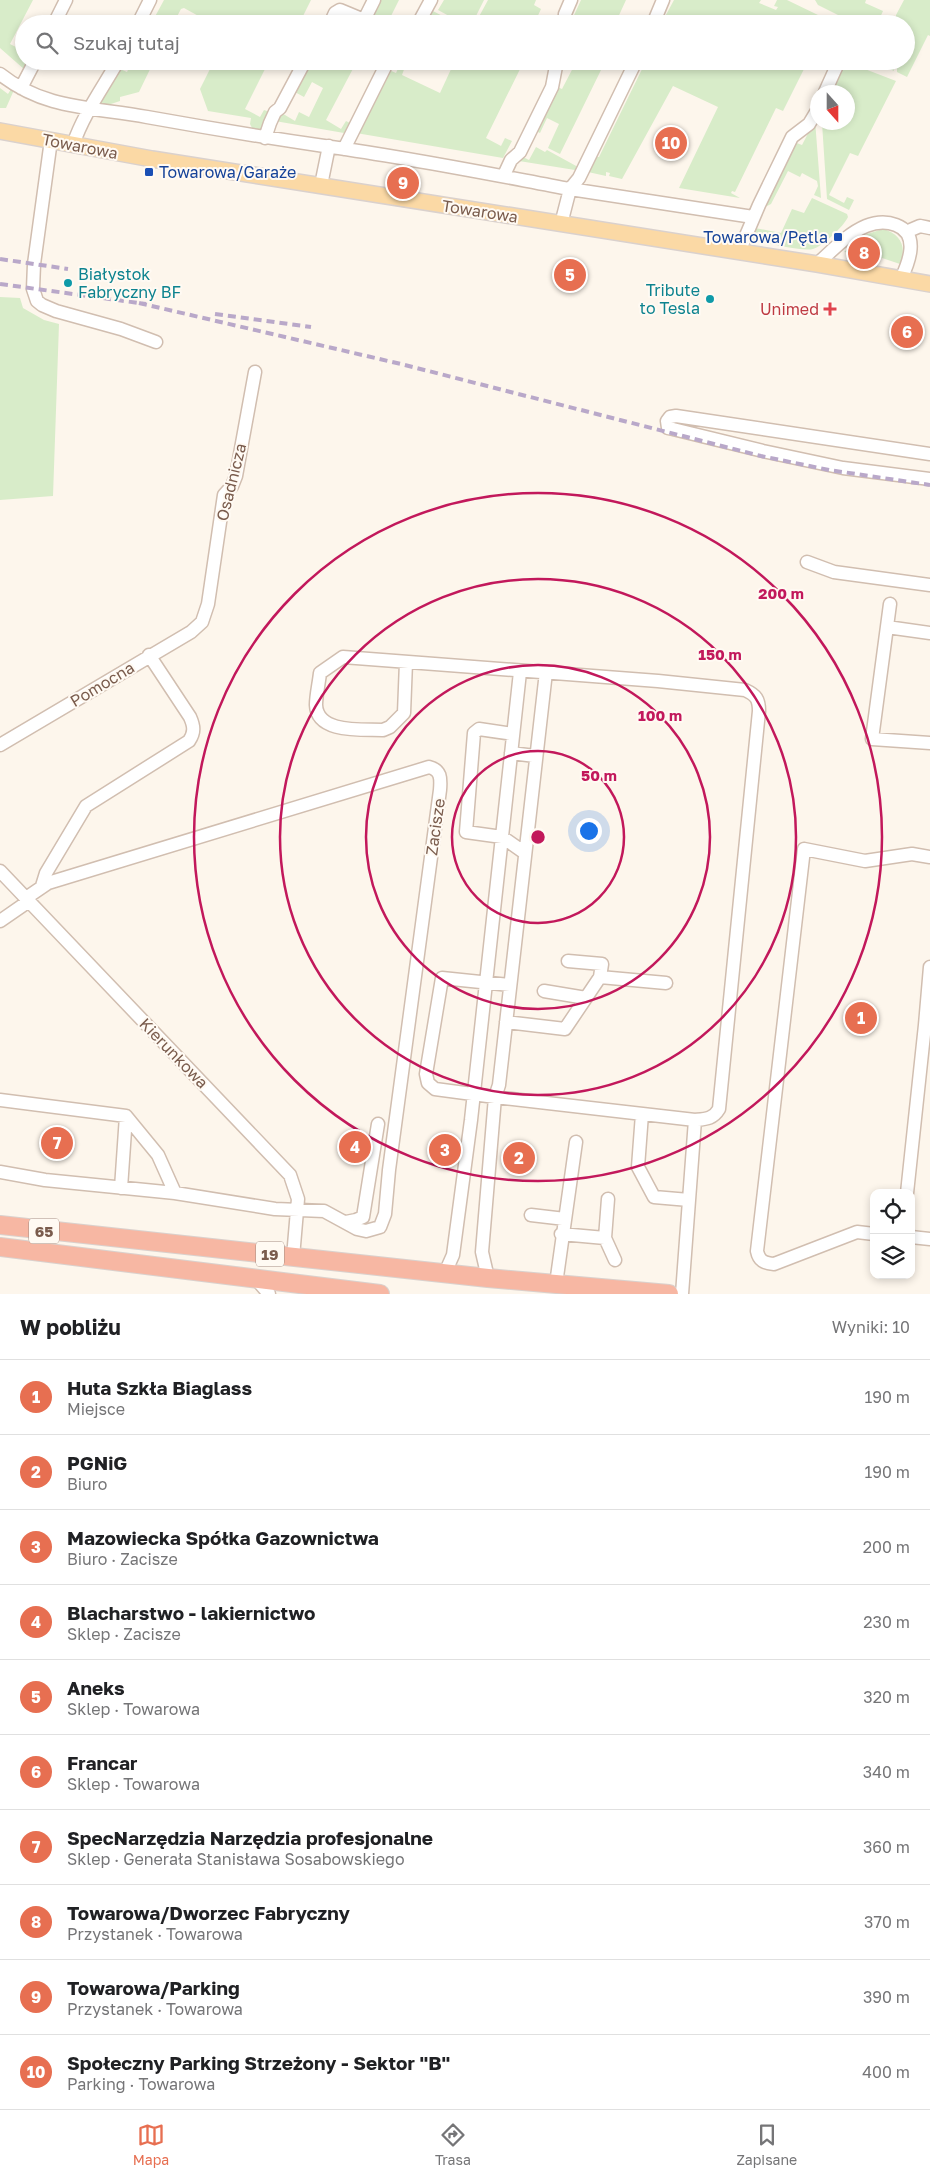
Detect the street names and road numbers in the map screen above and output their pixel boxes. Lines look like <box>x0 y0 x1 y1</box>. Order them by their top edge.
street label: Towarowa <box>40 129 120 163</box>
street label: Towarowa <box>441 195 519 227</box>
street label: Osadnicza <box>212 441 250 523</box>
street label: Pomocna <box>66 657 138 711</box>
street label: Zacisze <box>421 797 449 857</box>
street label: Kierunkowa <box>135 1014 213 1092</box>
road number: 65 <box>29 1218 59 1244</box>
road number: 19 <box>256 1242 284 1266</box>

